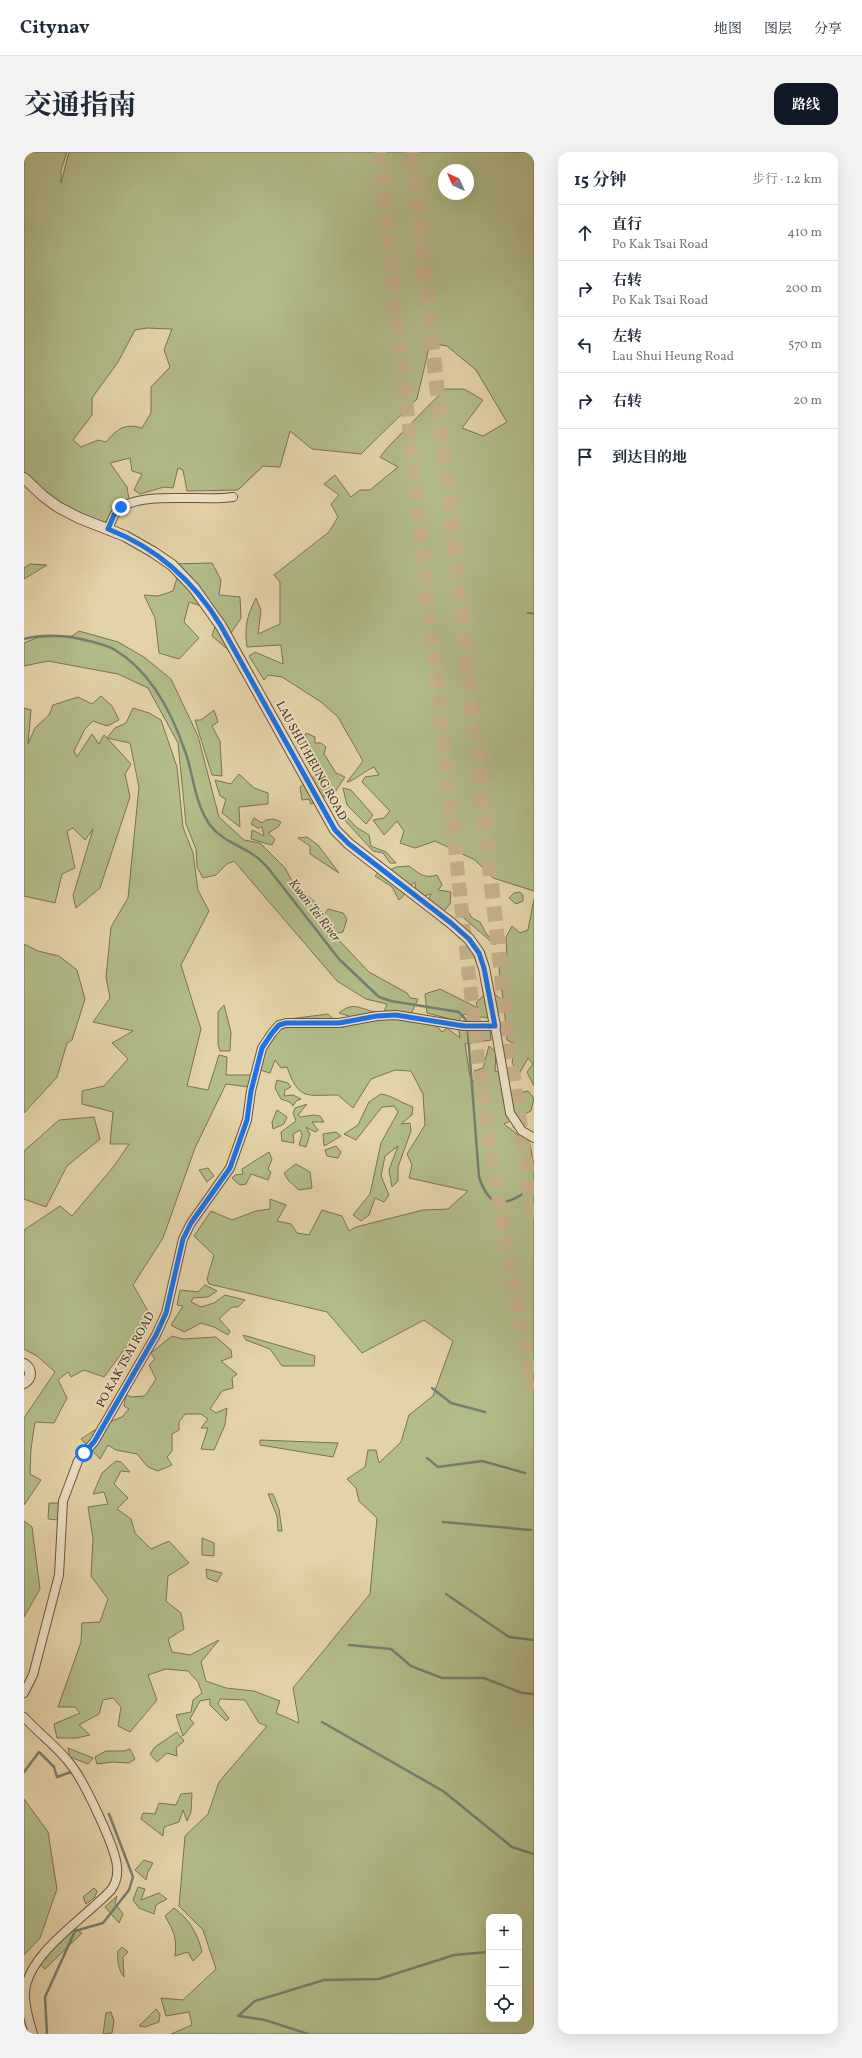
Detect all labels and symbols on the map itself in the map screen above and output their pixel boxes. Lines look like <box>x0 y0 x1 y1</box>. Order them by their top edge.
north arrow <box>438 164 474 200</box>
route end <box>112 498 130 516</box>
street label: LAU SHUI HEUNG ROAD <box>272 699 351 824</box>
water label: Kwan Tei River <box>284 876 344 946</box>
street label: PO KAK TSAI ROAD <box>93 1309 159 1411</box>
route start <box>75 1444 93 1462</box>

